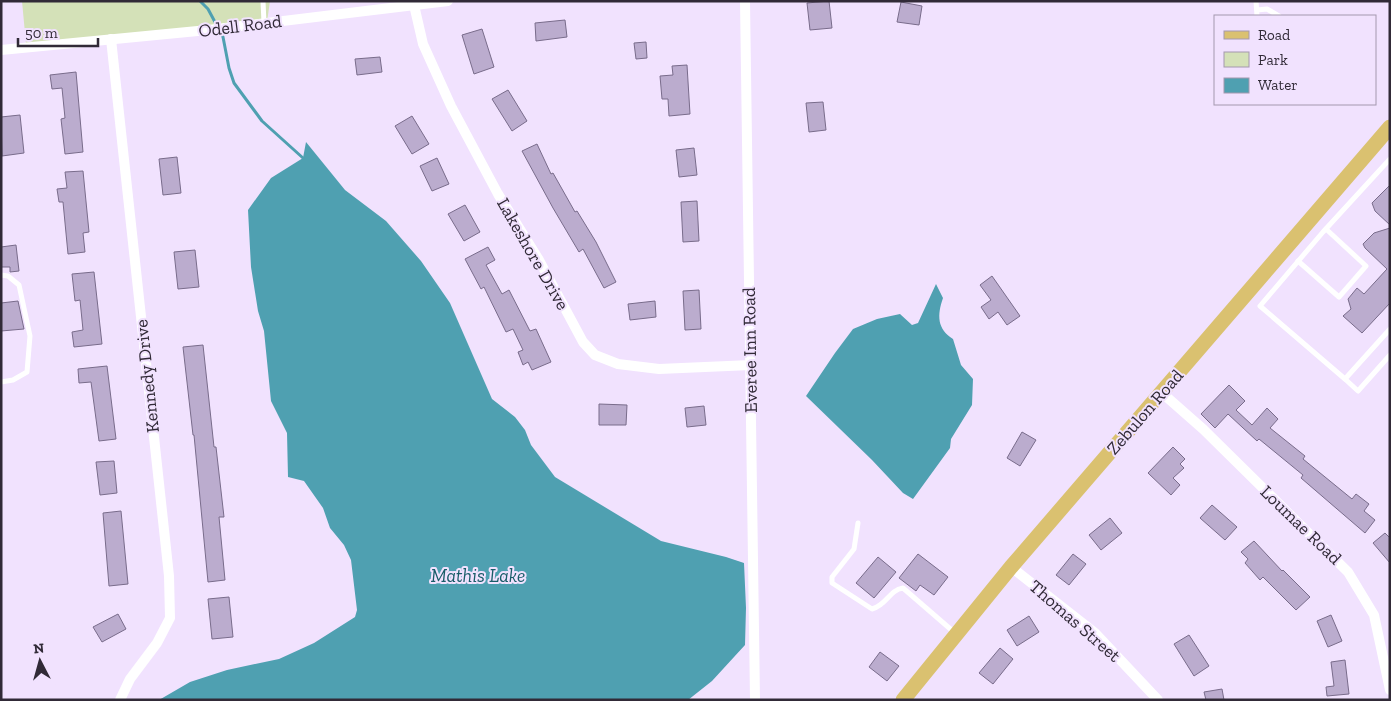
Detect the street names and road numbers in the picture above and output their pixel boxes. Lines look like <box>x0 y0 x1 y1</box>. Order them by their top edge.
street label: Odell Road <box>197 10 283 42</box>
street label: Lakeshore Drive <box>492 194 574 314</box>
street label: Everee Inn Road <box>738 287 762 413</box>
street label: Kennedy Drive <box>130 318 164 434</box>
street label: Zebulon Road <box>1102 365 1188 459</box>
street label: Loumae Road <box>1256 481 1346 569</box>
street label: Thomas Street <box>1025 575 1126 667</box>

